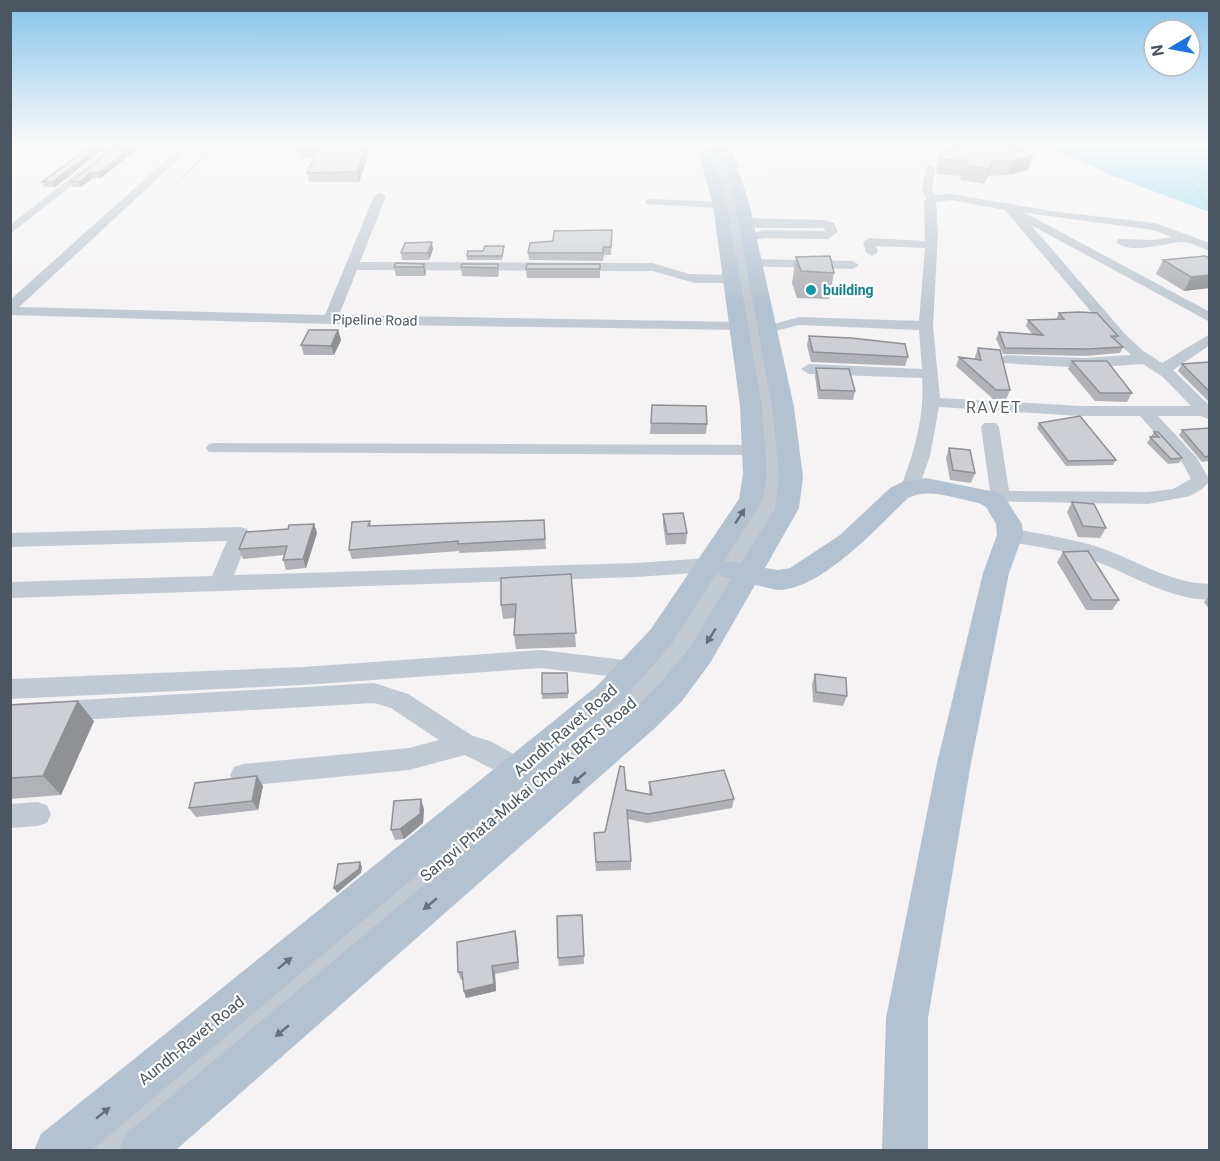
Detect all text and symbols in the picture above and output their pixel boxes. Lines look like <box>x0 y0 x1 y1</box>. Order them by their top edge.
north arrow <box>1142 18 1202 78</box>
text: N <box>1147 43 1168 58</box>
place label: building <box>823 282 874 298</box>
marker: building <box>804 283 818 297</box>
street label: Pipeline Road <box>332 311 418 329</box>
district label: RAVET <box>966 398 1022 417</box>
one-way arrow <box>735 508 746 524</box>
one-way arrow <box>706 628 717 645</box>
street label: Aundh-Ravet Road <box>510 680 621 780</box>
street label: Sangvi Phata-Mukai Chowk BRTS Road <box>416 693 640 885</box>
one-way arrow <box>571 771 586 785</box>
one-way arrow <box>422 898 438 911</box>
one-way arrow <box>278 957 293 969</box>
street label: Aundh-Ravet Road <box>135 992 248 1089</box>
one-way arrow <box>275 1024 290 1037</box>
one-way arrow <box>95 1108 110 1120</box>

